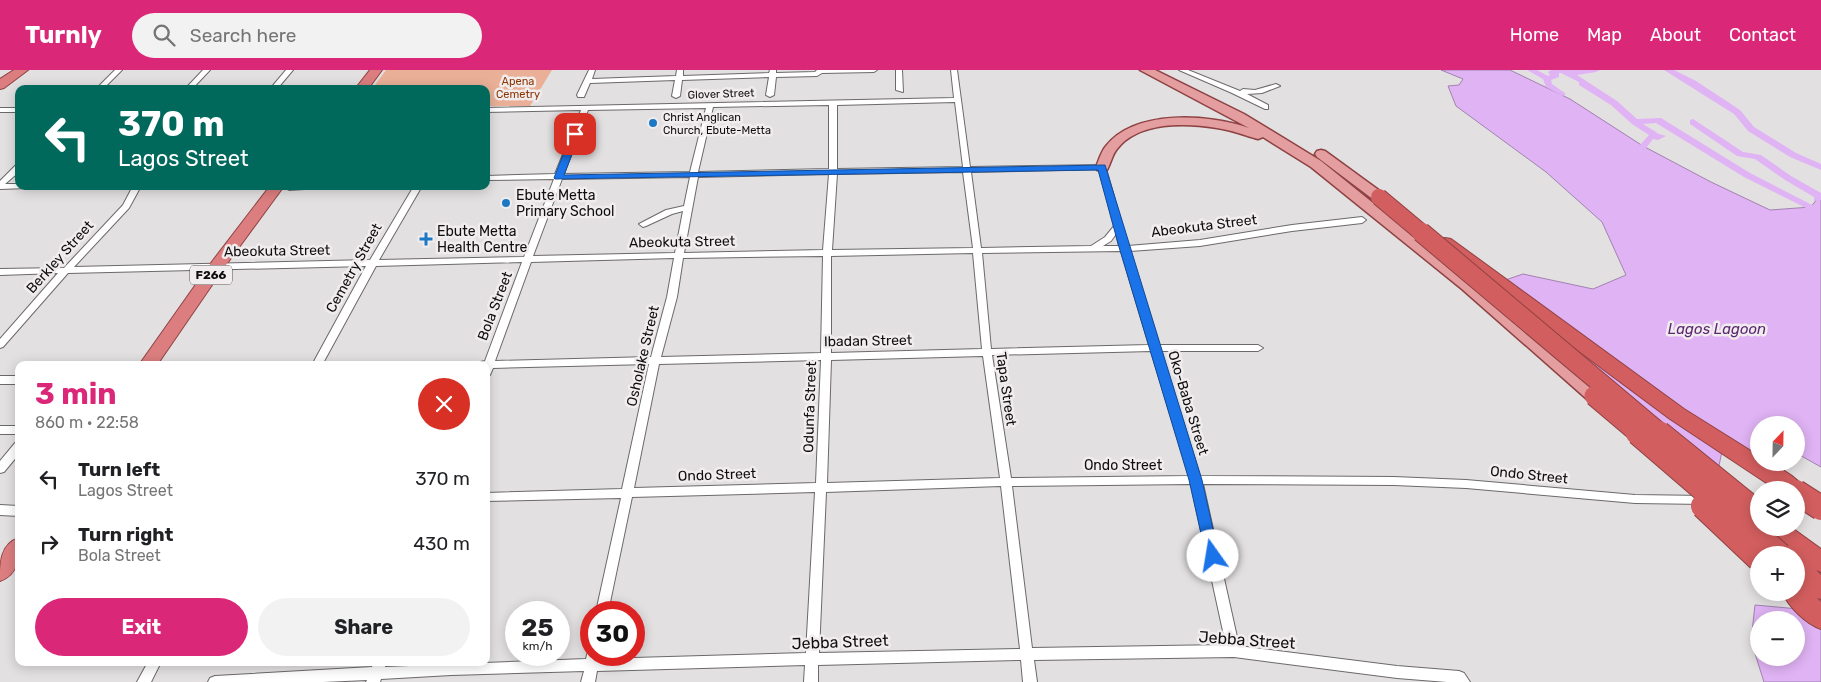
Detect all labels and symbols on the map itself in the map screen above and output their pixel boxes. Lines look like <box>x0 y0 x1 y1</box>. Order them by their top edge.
park label: Apena Cemetry <box>496 75 540 101</box>
street label: Glover Street <box>687 86 755 102</box>
place label: Christ Anglican Church, Ebute-Metta <box>663 111 771 137</box>
pin <box>554 113 596 155</box>
marker: Christ Anglican Church, Ebute-Metta <box>647 117 659 129</box>
place label: Ebute Metta Primary School <box>516 187 614 220</box>
marker: Ebute Metta Primary School <box>500 197 512 209</box>
street label: Abeokuta Street <box>1150 211 1258 241</box>
street label: Berkley Street <box>23 217 97 297</box>
street label: Cemetry Street <box>322 220 386 316</box>
place label: Ebute Metta Health Centre <box>437 223 528 256</box>
marker: Ebute Metta Health Centre <box>419 232 433 246</box>
street label: Abeokuta Street <box>629 233 736 251</box>
street label: Abeokuta Street <box>224 242 331 260</box>
road number: F266 <box>190 266 232 284</box>
street label: Bola Street <box>474 269 516 343</box>
street label: Osholake Street <box>623 303 663 408</box>
water label: Lagos Lagoon <box>1668 320 1766 338</box>
street label: Ibadan Street <box>824 332 913 350</box>
street label: Oko-Baba Street <box>1164 349 1212 458</box>
street label: Tapa Street <box>992 351 1020 428</box>
street label: Odunfa Street <box>800 360 820 453</box>
north arrow <box>1750 416 1805 471</box>
street label: Ondo Street <box>1084 457 1163 474</box>
street label: Ondo Street <box>1489 462 1569 488</box>
street label: Ondo Street <box>678 465 757 485</box>
position arrow <box>1186 529 1238 581</box>
speed limit sign: 30 <box>580 601 645 666</box>
street label: Jebba Street <box>1198 627 1296 653</box>
street label: Jebba Street <box>791 631 889 653</box>

